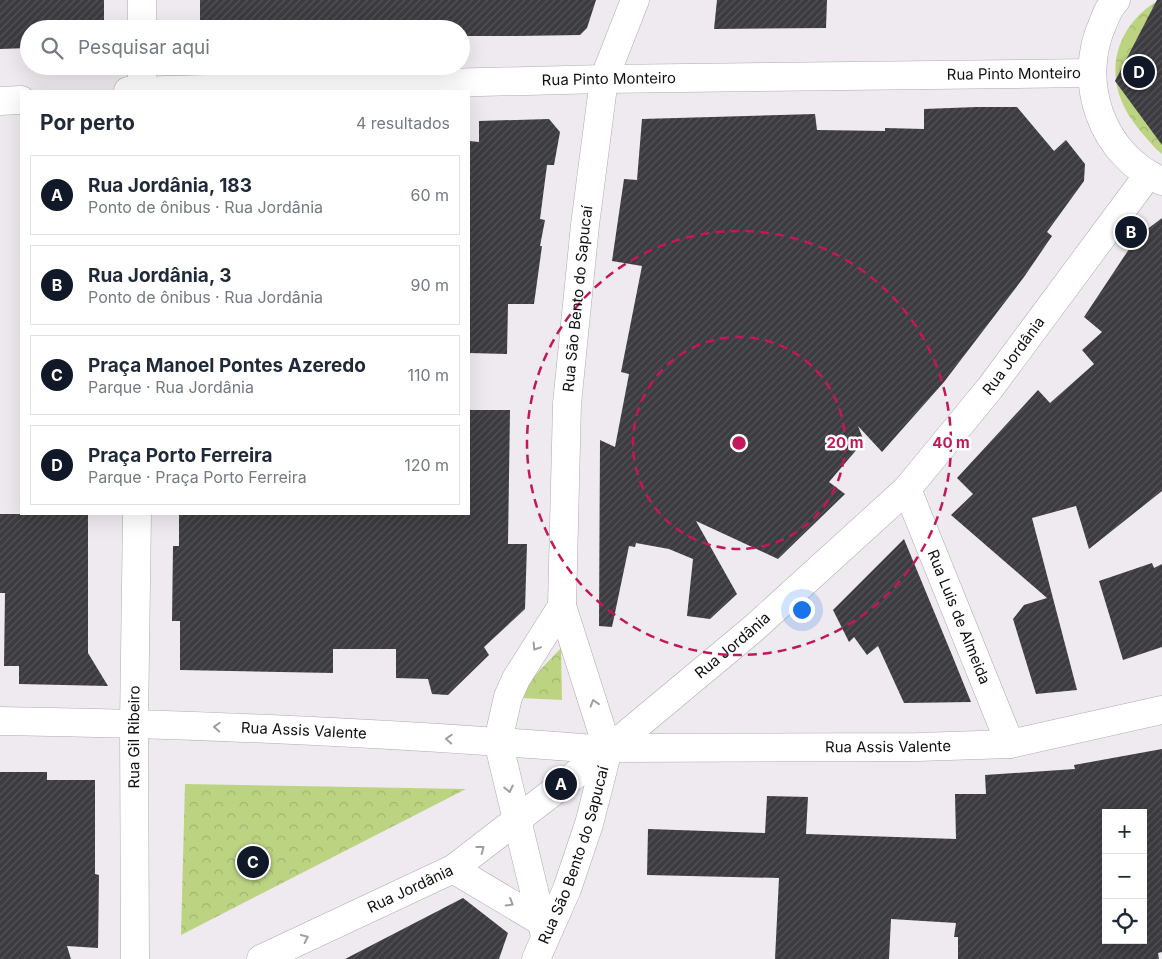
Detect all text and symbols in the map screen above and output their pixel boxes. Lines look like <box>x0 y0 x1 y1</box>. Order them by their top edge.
search box <box>20 20 470 75</box>
icon: search <box>38 34 66 62</box>
text: Pesquisar aqui <box>78 36 210 59</box>
pin: D <box>1123 53 1155 91</box>
street label: Rua Pinto Monteiro <box>947 63 1081 84</box>
street label: Rua Pinto Monteiro <box>541 68 676 90</box>
text: Por perto <box>40 110 135 135</box>
text: 4 resultados <box>356 113 450 133</box>
text: Rua Jordânia, 183 <box>88 174 252 197</box>
text: A <box>51 185 63 205</box>
text: 60 m <box>410 185 449 205</box>
text: Ponto de ônibus · Rua Jordânia <box>88 197 323 217</box>
street label: Rua São Bento do Sapucaí <box>558 204 596 393</box>
pin: B <box>1115 213 1147 251</box>
text: Rua Jordânia, 3 <box>88 264 231 287</box>
text: B <box>52 275 62 295</box>
text: 90 m <box>410 275 449 295</box>
text: Ponto de ônibus · Rua Jordânia <box>88 287 323 307</box>
street label: Rua Jordânia <box>978 313 1049 399</box>
text: Praça Manoel Pontes Azeredo <box>88 354 366 377</box>
text: C <box>51 365 63 385</box>
text: 110 m <box>407 365 449 385</box>
text: Parque · Rua Jordânia <box>88 377 254 397</box>
text: 20 m <box>827 433 863 452</box>
text: 40 m <box>932 433 970 452</box>
centre of rings <box>730 434 748 452</box>
text: Praça Porto Ferreira <box>88 444 273 467</box>
text: D <box>51 455 63 475</box>
text: 120 m <box>404 455 449 475</box>
text: Parque · Praça Porto Ferreira <box>88 467 307 487</box>
street label: Rua Luis de Almeida <box>923 547 995 687</box>
your location <box>789 597 815 623</box>
street label: Rua Jordânia <box>691 608 774 682</box>
one-way arrow <box>533 641 543 650</box>
street label: Rua Gil Ribeiro <box>124 685 144 789</box>
one-way arrow <box>589 700 599 708</box>
street label: Rua Assis Valente <box>241 718 367 743</box>
one-way arrow <box>213 722 221 733</box>
one-way arrow <box>445 733 453 744</box>
street label: Rua Assis Valente <box>825 736 951 756</box>
street label: Rua São Bento do Sapucaí <box>534 764 613 947</box>
pin: A <box>545 765 577 803</box>
one-way arrow <box>503 784 514 793</box>
map controls <box>1102 809 1147 944</box>
button: + <box>1102 809 1147 854</box>
pin: C <box>237 843 269 881</box>
one-way arrow <box>475 846 485 855</box>
button: − <box>1102 854 1147 899</box>
street label: Rua Jordânia <box>364 860 456 917</box>
one-way arrow <box>505 897 514 907</box>
button: locate <box>1102 899 1147 944</box>
one-way arrow <box>300 934 309 945</box>

